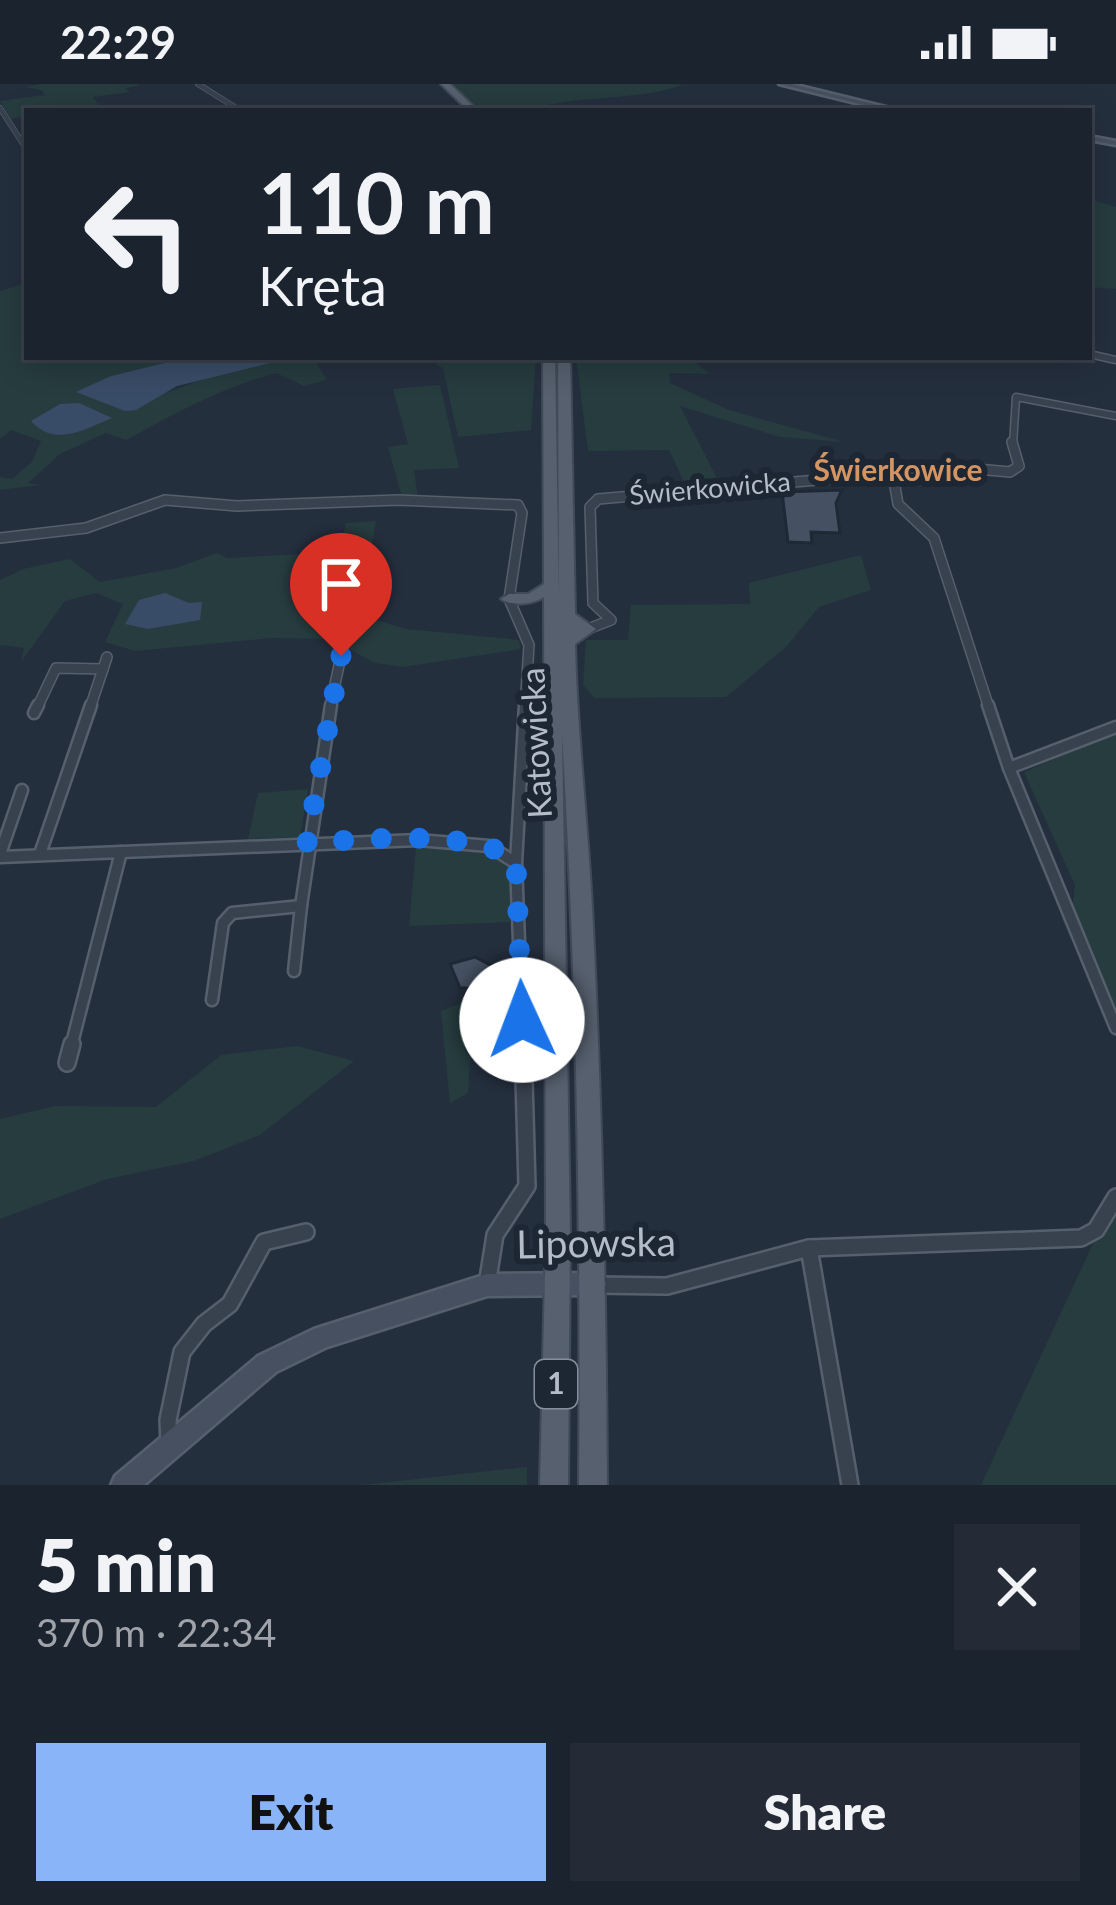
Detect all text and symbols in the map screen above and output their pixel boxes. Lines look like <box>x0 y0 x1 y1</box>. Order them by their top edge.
text: 22:29 <box>60 15 176 69</box>
text: 110 m <box>258 151 495 252</box>
icon: left <box>60 156 216 312</box>
text: Kręta <box>258 253 387 318</box>
district label: Świerkowice <box>813 451 983 487</box>
street label: Świerkowicka <box>628 464 792 511</box>
pin <box>290 533 392 656</box>
icon: arrive <box>308 551 374 617</box>
street label: Katowicka <box>511 667 559 819</box>
position arrow <box>459 957 585 1083</box>
street label: Lipowska <box>516 1218 676 1266</box>
road number: 1 <box>535 1360 577 1408</box>
text: 5 min <box>36 1521 216 1607</box>
button: close <box>954 1524 1080 1650</box>
text: 370 m · 22:34 <box>36 1609 276 1655</box>
button: Exit <box>36 1743 546 1881</box>
button: Share <box>570 1743 1080 1881</box>

